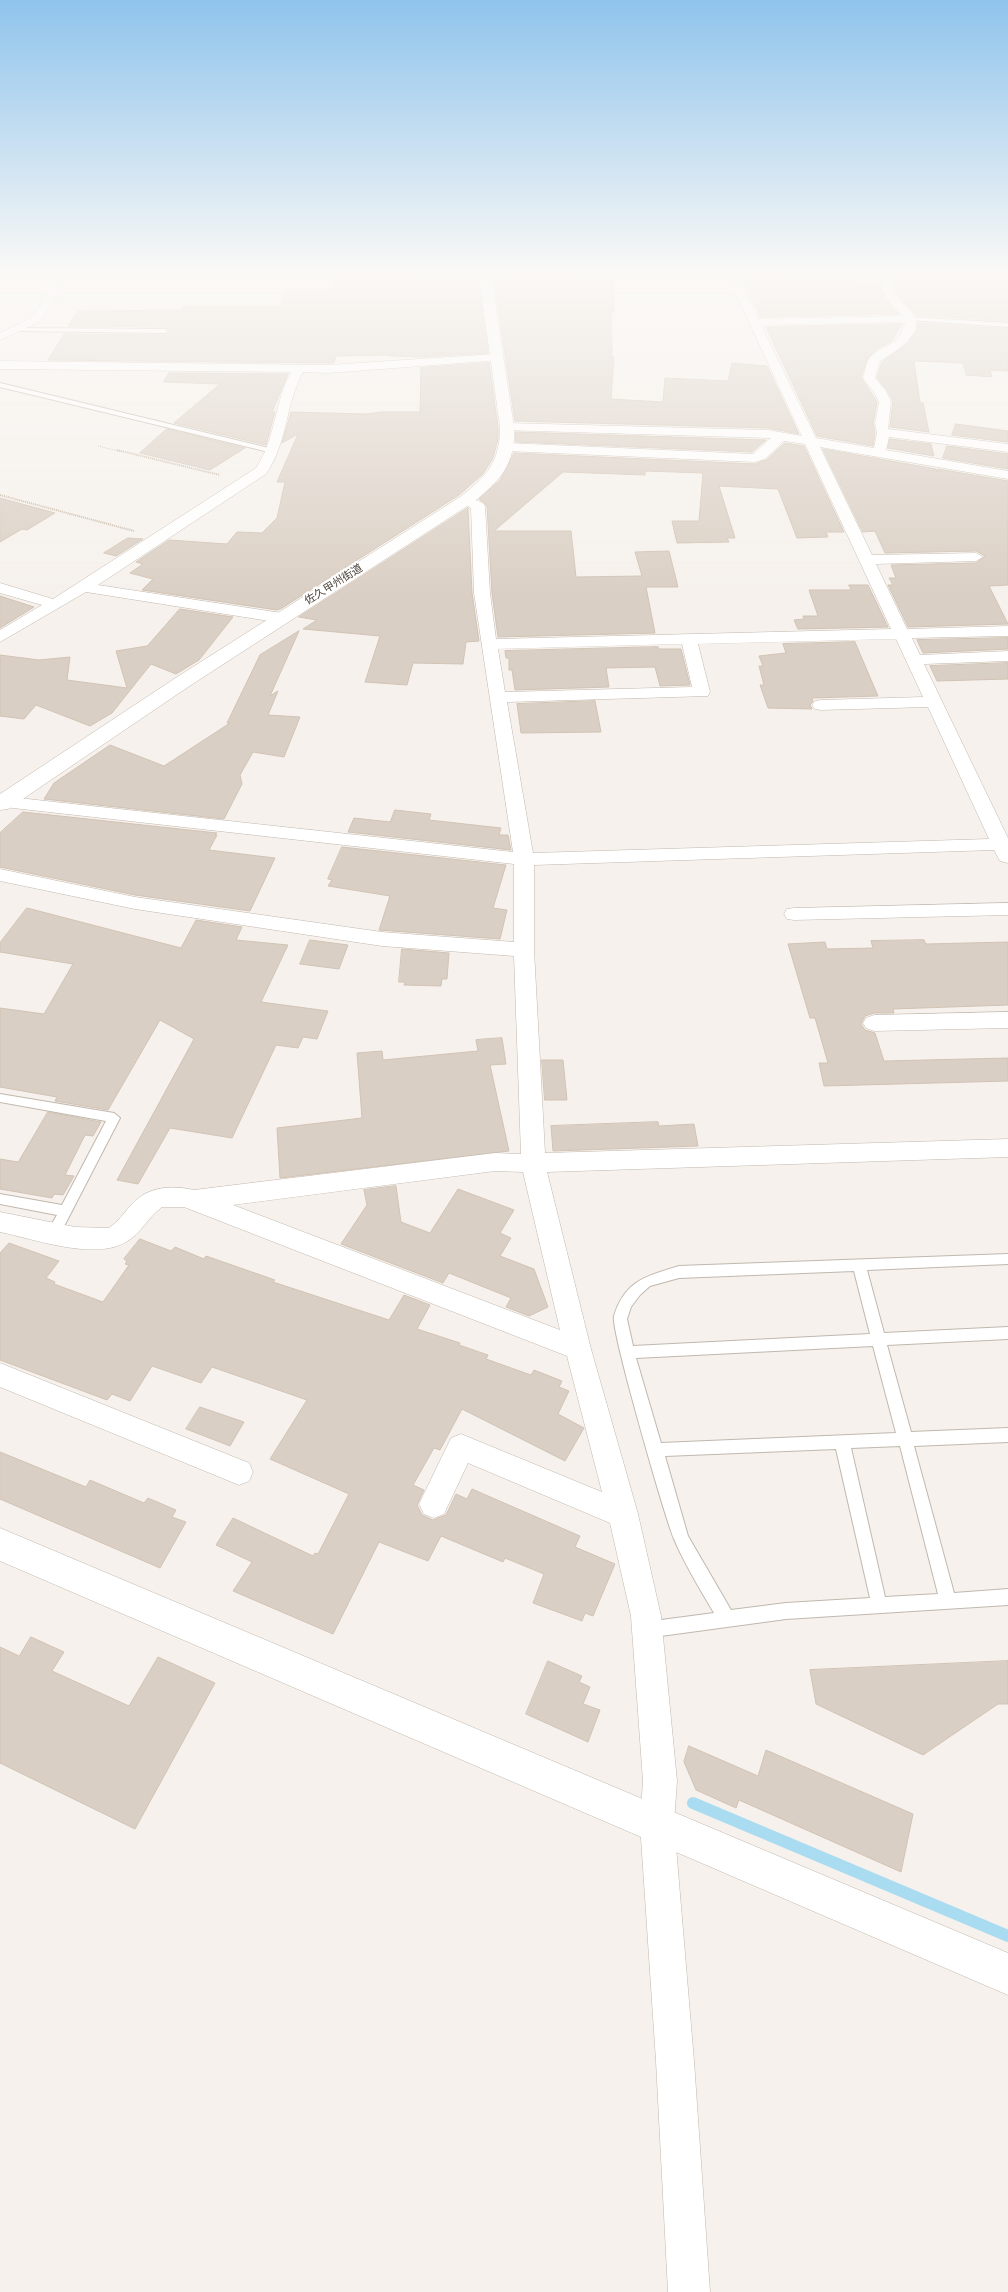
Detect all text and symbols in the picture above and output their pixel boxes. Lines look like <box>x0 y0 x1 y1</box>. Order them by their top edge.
street label: 佐久甲州街道 <box>303 562 365 608</box>

